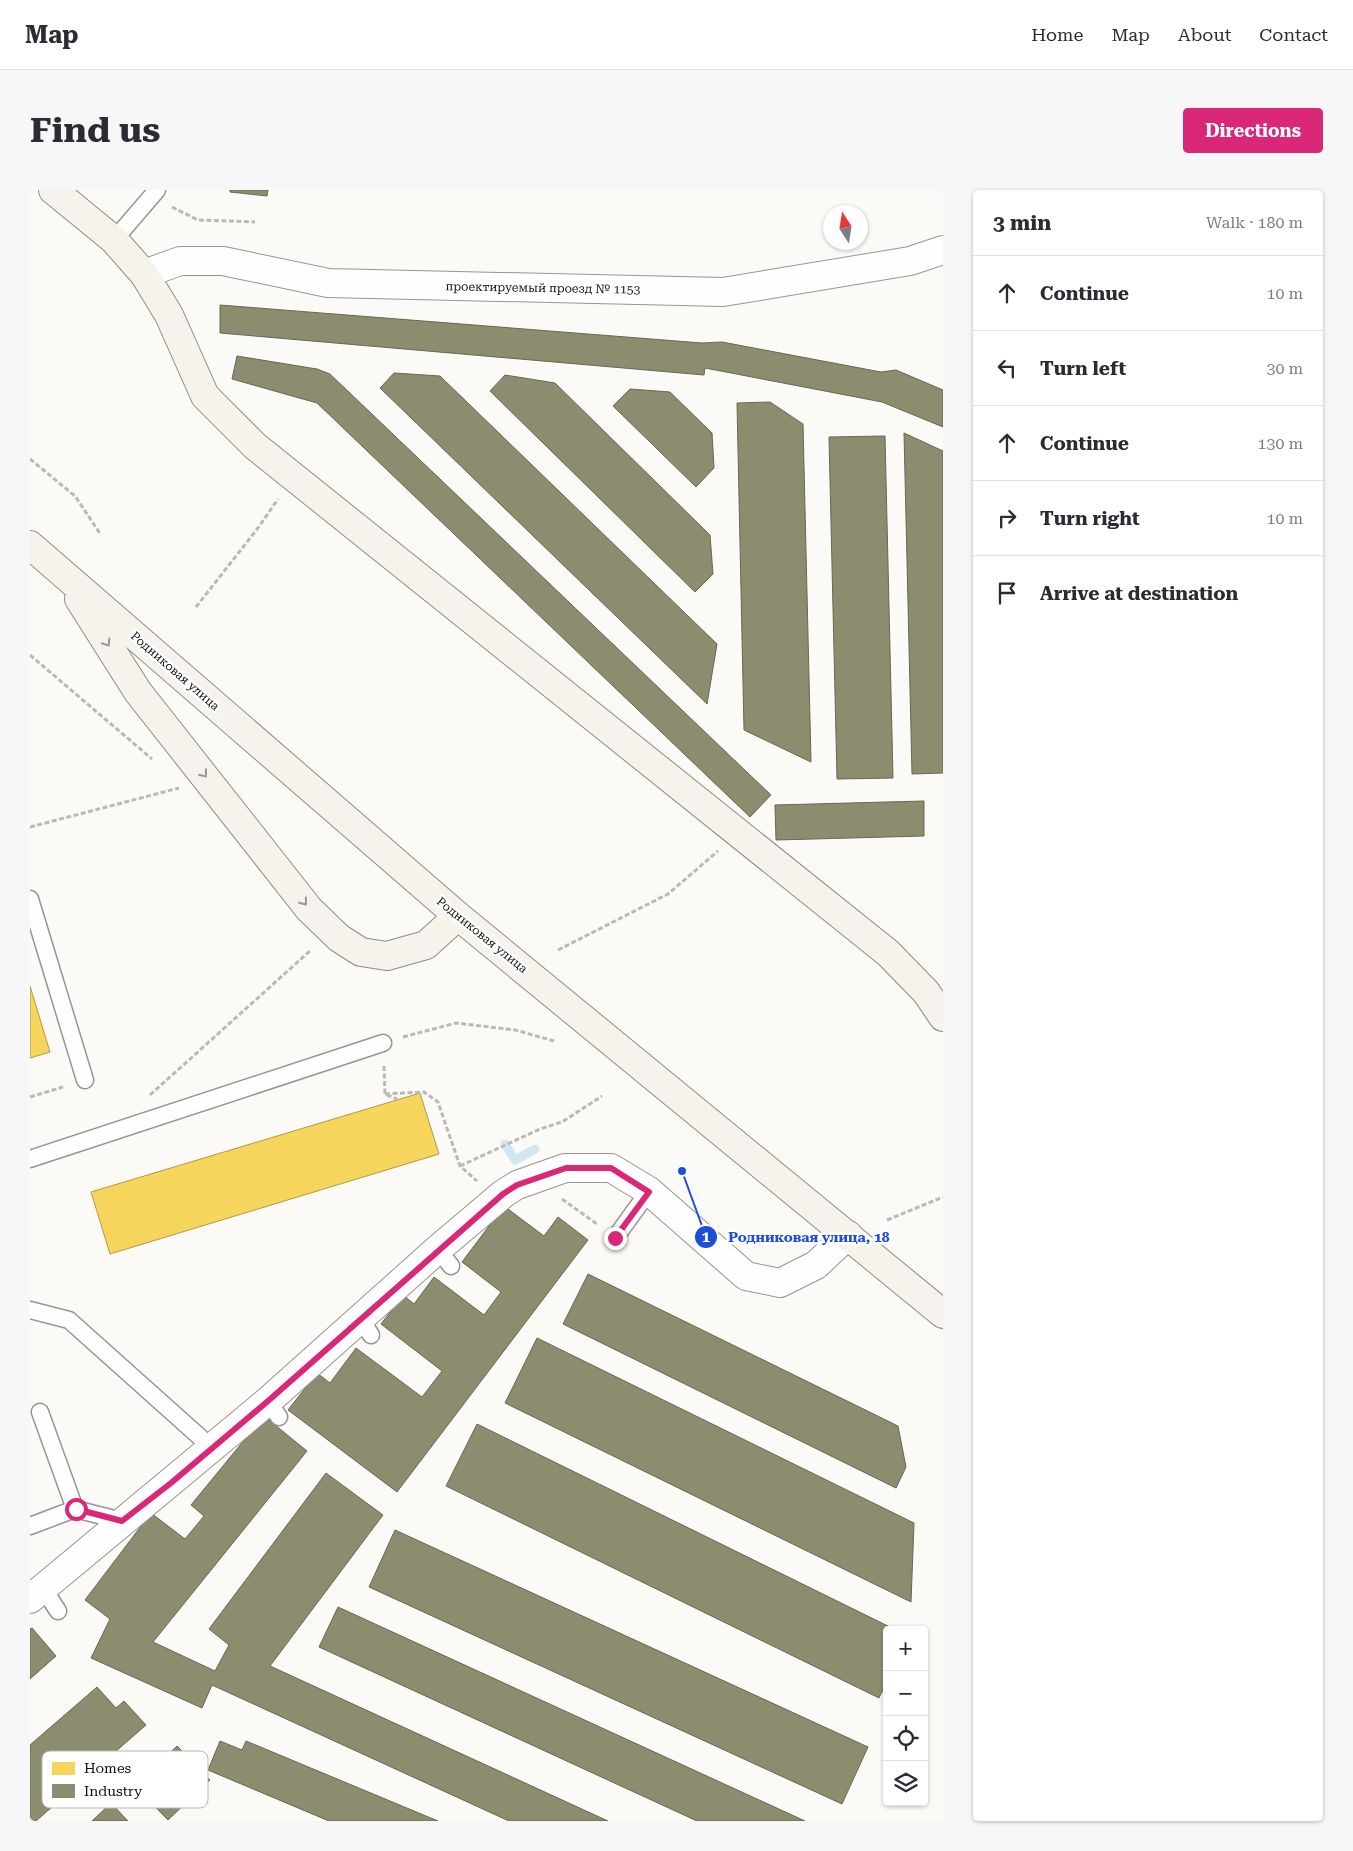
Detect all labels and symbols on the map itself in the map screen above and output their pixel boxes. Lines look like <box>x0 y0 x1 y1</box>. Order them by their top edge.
north arrow <box>823 205 868 250</box>
street label: проектируемый проезд № 1153 <box>446 279 641 297</box>
street label: Родниковая улица <box>128 629 222 714</box>
one-way arrow <box>101 638 110 647</box>
one-way arrow <box>198 768 206 777</box>
street label: Родниковая улица <box>434 894 531 976</box>
one-way arrow <box>298 896 306 905</box>
callout: Родниковая улица, 18 <box>693 1222 899 1251</box>
route end <box>604 1227 627 1250</box>
text: 1 <box>702 1228 711 1246</box>
text: Родниковая улица, 18 <box>728 1229 890 1245</box>
route start <box>65 1498 88 1521</box>
legend <box>42 1751 208 1808</box>
text: Homes <box>84 1760 132 1776</box>
text: Industry <box>84 1783 143 1799</box>

